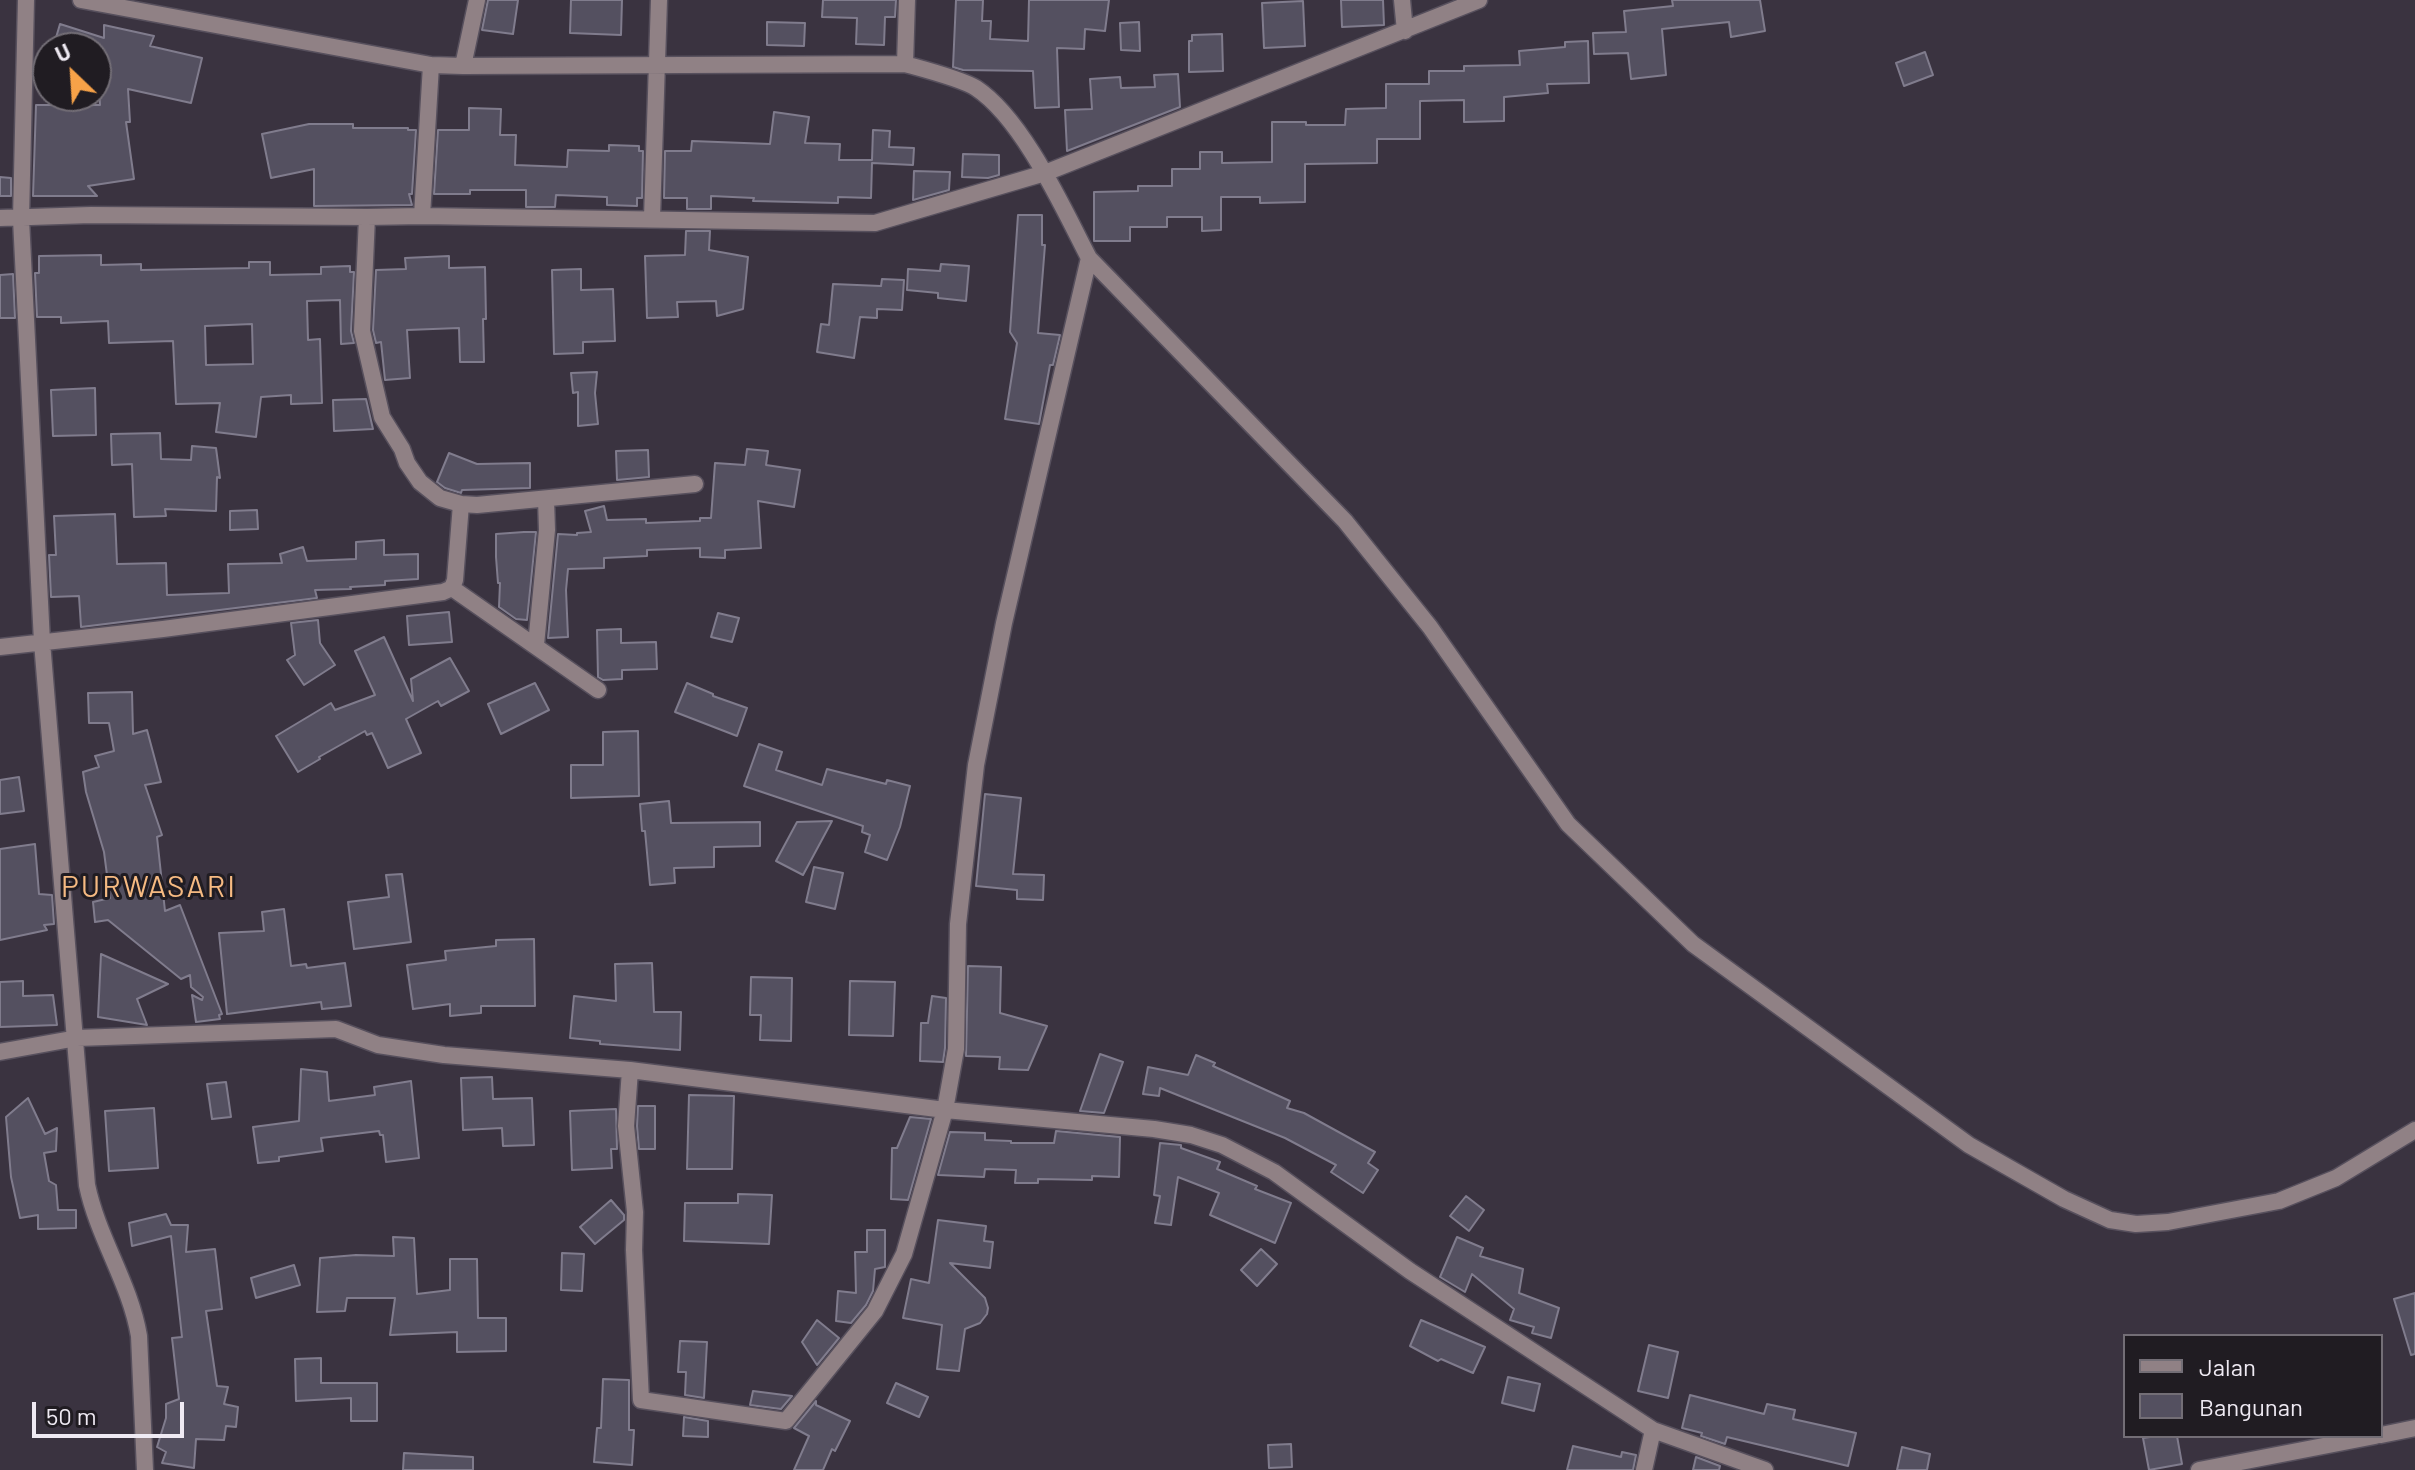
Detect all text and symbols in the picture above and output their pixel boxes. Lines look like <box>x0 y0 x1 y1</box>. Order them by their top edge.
north arrow <box>32 32 112 112</box>
text: U <box>51 37 74 67</box>
district label: PURWASARI <box>61 869 237 905</box>
legend <box>2123 1334 2383 1438</box>
text: Jalan <box>2199 1352 2256 1381</box>
scale bar <box>36 1386 188 1436</box>
text: Bangunan <box>2199 1392 2303 1421</box>
text: 50 m <box>46 1401 97 1430</box>

